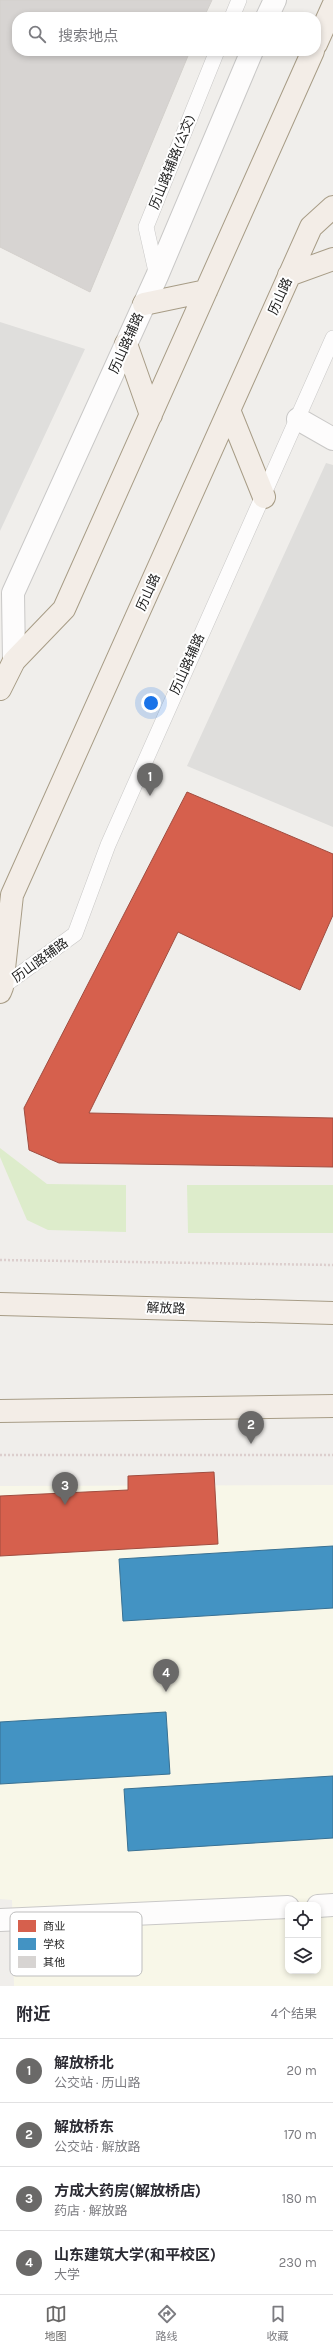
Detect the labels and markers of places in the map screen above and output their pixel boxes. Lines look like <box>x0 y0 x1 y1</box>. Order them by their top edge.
pin: 1 <box>137 763 163 796</box>
pin: 2 <box>238 1411 264 1444</box>
pin: 3 <box>52 1472 78 1505</box>
pin: 4 <box>153 1659 179 1692</box>

